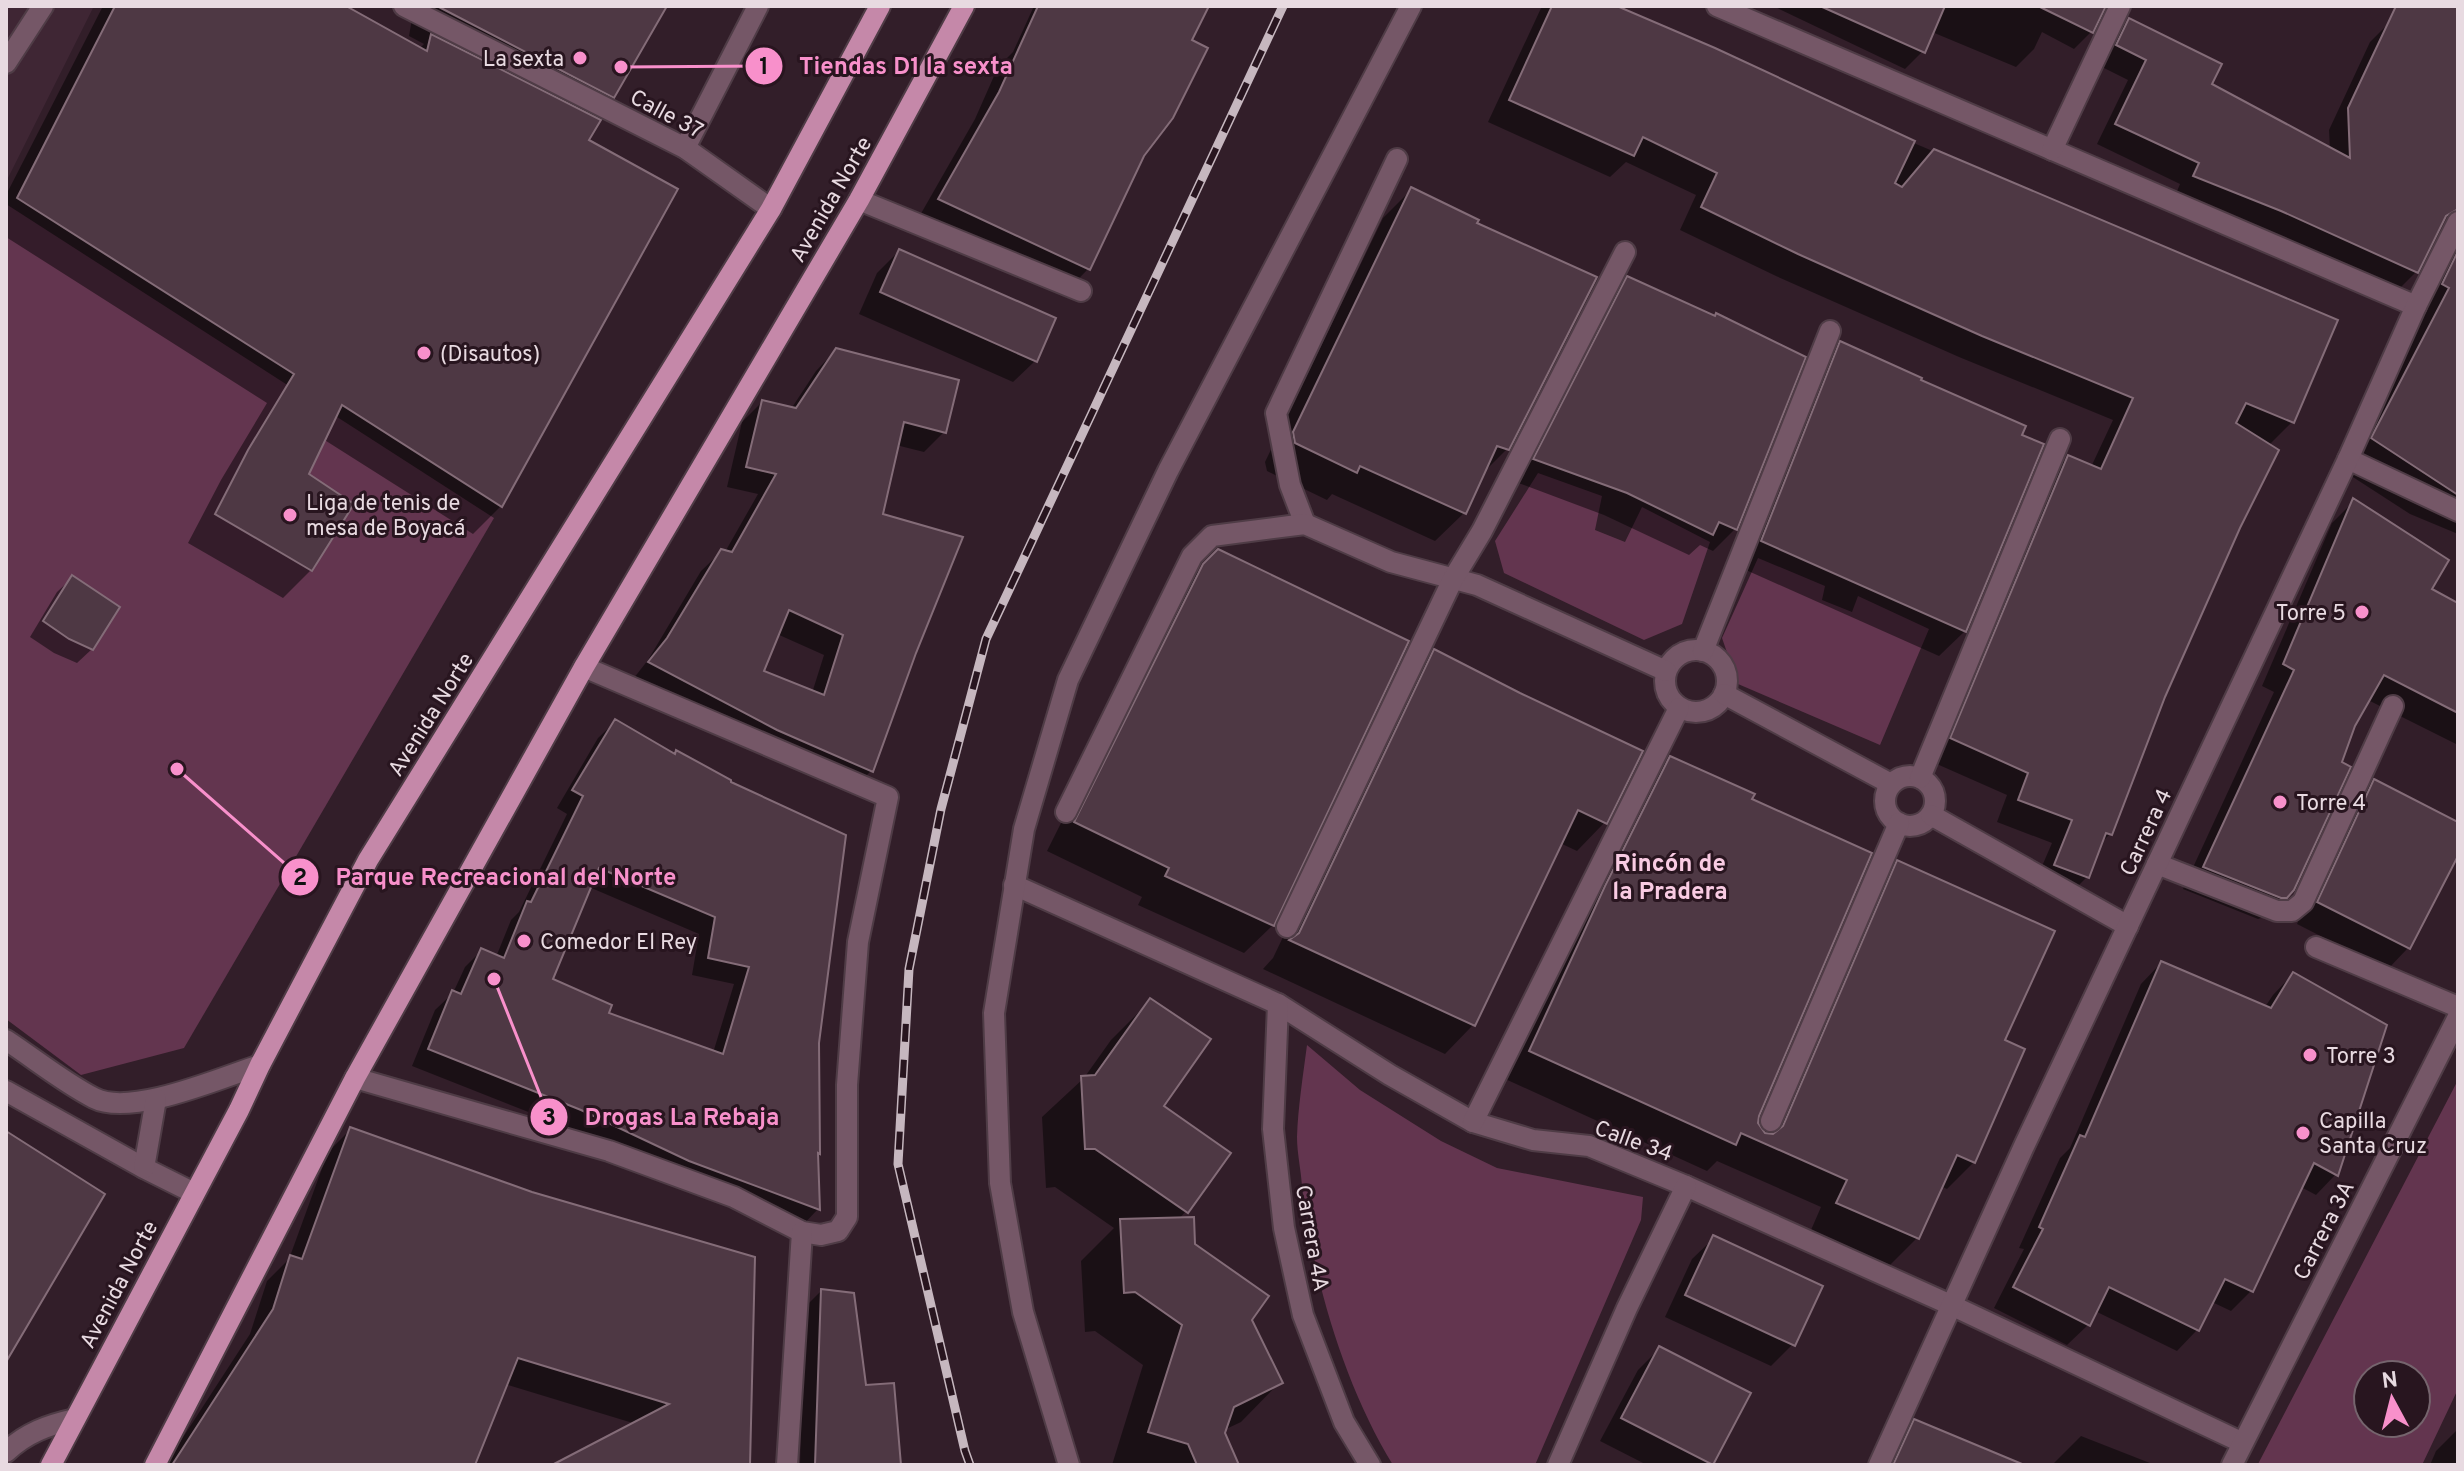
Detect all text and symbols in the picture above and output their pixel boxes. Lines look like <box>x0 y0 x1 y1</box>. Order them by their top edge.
callout: Tiendas D1 la sexta <box>744 42 1029 90</box>
place label: La sexta <box>483 47 564 74</box>
marker: La sexta <box>571 49 589 67</box>
text: 1 <box>759 53 769 83</box>
text: Tiendas D1 la sexta <box>799 53 1013 83</box>
street label: Calle 37 <box>625 85 707 146</box>
street label: Avenida Norte <box>785 133 879 268</box>
place label: (Disautos) <box>440 342 540 369</box>
marker: (Disautos) <box>415 344 433 362</box>
place label: Liga de tenis de mesa de Boyacá <box>306 491 465 543</box>
marker: Liga de tenis de mesa de Boyacá <box>281 506 299 524</box>
place label: Torre 5 <box>2276 601 2346 628</box>
marker: Torre 5 <box>2353 603 2371 621</box>
street label: Avenida Norte <box>383 648 481 782</box>
street label: Carrera 4 <box>2115 785 2179 881</box>
place label: Torre 4 <box>2296 791 2366 818</box>
marker: Torre 4 <box>2271 793 2289 811</box>
district label: Rincón de la Pradera <box>1612 850 1728 908</box>
callout: Parque Recreacional del Norte <box>280 853 692 901</box>
text: 2 <box>293 864 307 894</box>
text: Parque Recreacional del Norte <box>336 864 676 894</box>
place label: Comedor El Rey <box>540 930 697 957</box>
marker: Comedor El Rey <box>515 932 533 950</box>
place label: Torre 3 <box>2326 1044 2396 1071</box>
marker: Torre 3 <box>2301 1046 2319 1064</box>
callout: Drogas La Rebaja <box>529 1093 796 1141</box>
text: 3 <box>542 1104 556 1134</box>
text: Drogas La Rebaja <box>585 1104 779 1134</box>
place label: Capilla Santa Cruz <box>2319 1109 2427 1161</box>
street label: Calle 34 <box>1590 1116 1676 1169</box>
marker: Capilla Santa Cruz <box>2294 1124 2312 1142</box>
street label: Carrera 3A <box>2289 1177 2362 1285</box>
street label: Carrera 4A <box>1288 1183 1333 1294</box>
street label: Avenida Norte <box>75 1217 165 1354</box>
north arrow <box>2352 1359 2432 1439</box>
text: N <box>2380 1367 2399 1396</box>

